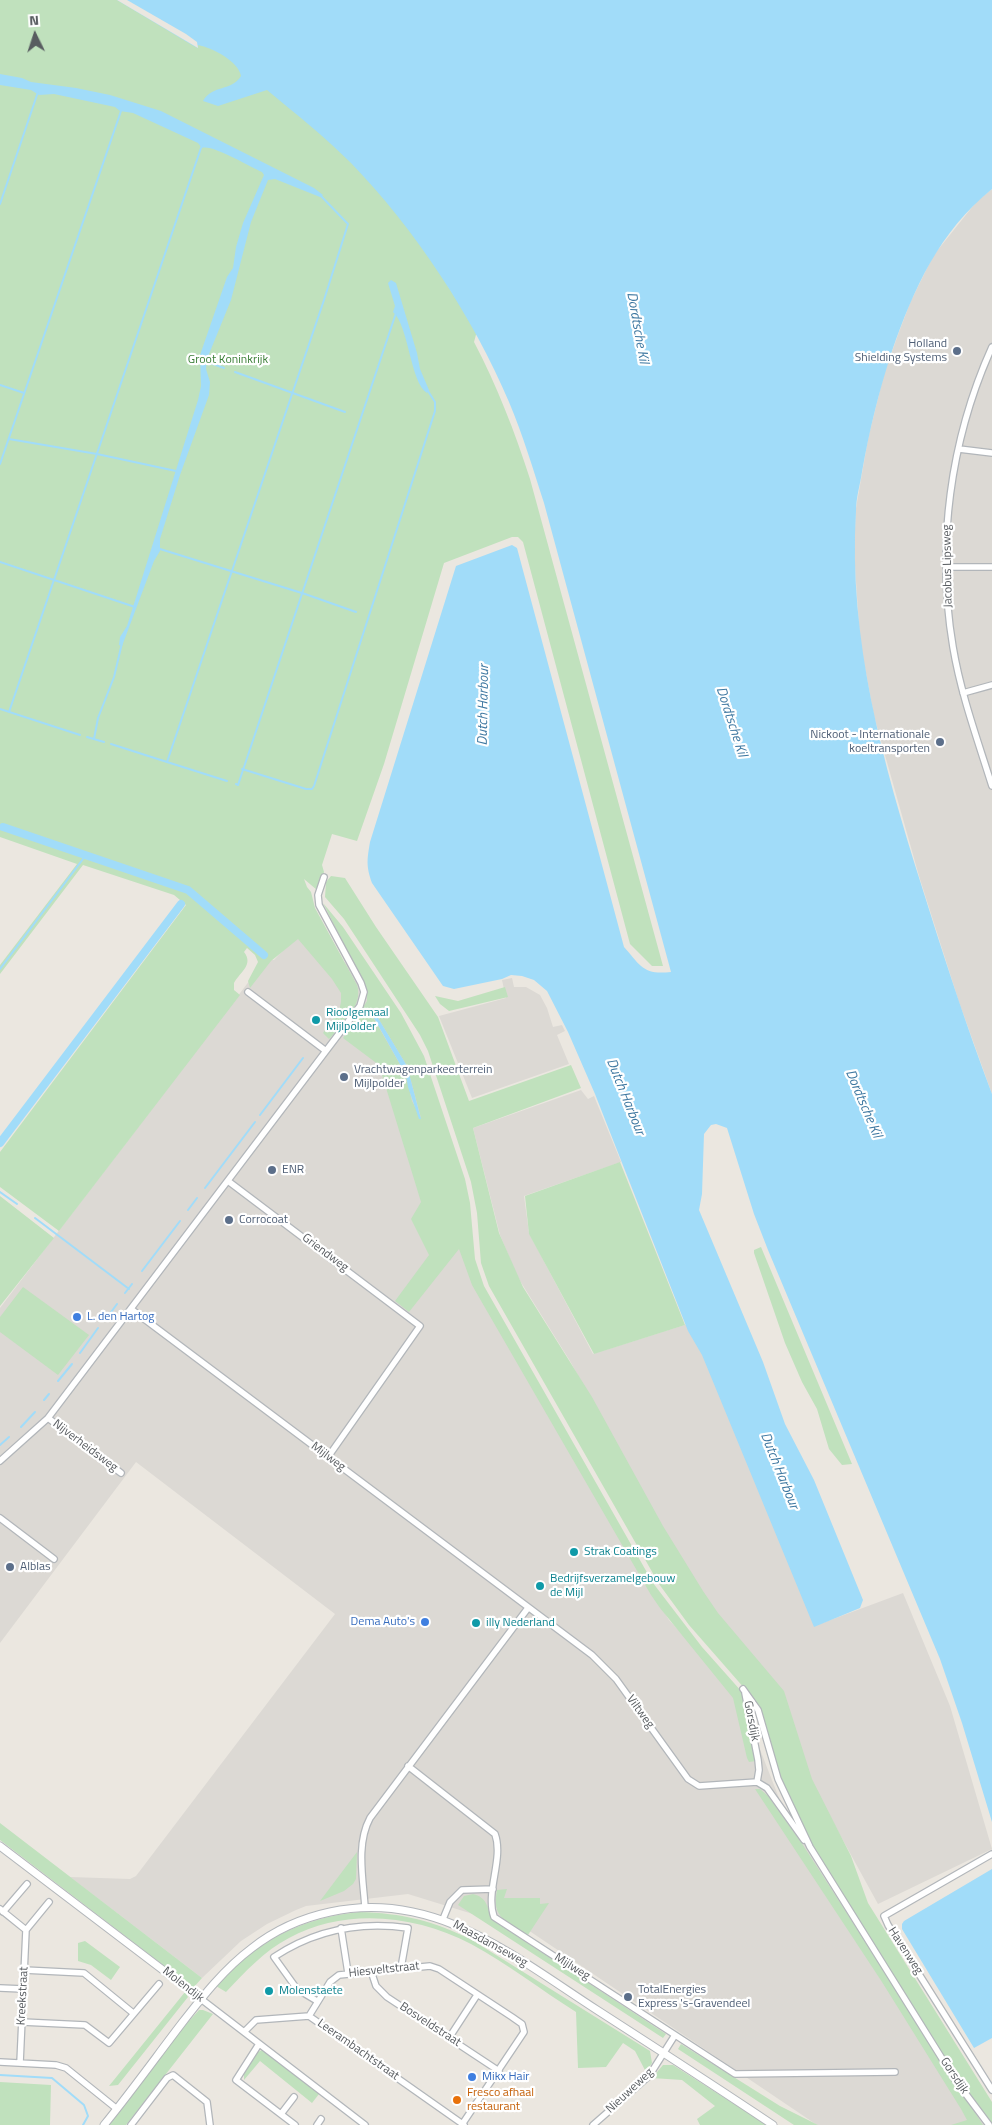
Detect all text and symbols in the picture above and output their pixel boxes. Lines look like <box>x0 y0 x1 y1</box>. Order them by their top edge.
text: N <box>28 9 39 30</box>
north arrow <box>10 10 60 60</box>
water label: Dordtsche Kil <box>622 291 652 365</box>
place label: Holland Shielding Systems <box>855 337 947 365</box>
marker: Holland Shielding Systems <box>951 345 963 357</box>
park label: Groot Koninkrijk <box>188 353 268 367</box>
street label: Jacobus Lipsweg <box>940 524 956 608</box>
water label: Dutch Harbour <box>475 664 493 746</box>
water label: Dordtsche Kil <box>712 685 750 759</box>
place label: Nickoot - Internationale koeltransporten <box>810 728 930 756</box>
marker: Nickoot - Internationale koeltransporten <box>934 736 946 748</box>
place label: Rioolgemaal Mijlpolder <box>326 1006 389 1034</box>
marker: Rioolgemaal Mijlpolder <box>310 1014 322 1026</box>
water label: Dutch Harbour <box>602 1056 648 1138</box>
place label: Vrachtwagenparkeerterrein Mijlpolder <box>354 1063 492 1091</box>
water label: Dordtsche Kil <box>841 1067 885 1141</box>
marker: Vrachtwagenparkeerterrein Mijlpolder <box>338 1071 350 1083</box>
place label: ENR <box>282 1163 304 1177</box>
marker: ENR <box>266 1164 278 1176</box>
place label: Corrocoat <box>239 1213 288 1227</box>
marker: Corrocoat <box>223 1214 235 1226</box>
street label: Griendweg <box>299 1231 351 1275</box>
place label: L. den Hartog <box>87 1310 154 1324</box>
marker: L. den Hartog <box>71 1311 83 1323</box>
street label: Nijverheidsweg <box>50 1417 120 1475</box>
water label: Dutch Harbour <box>756 1430 802 1512</box>
street label: Mijlweg <box>308 1439 348 1475</box>
place label: Strak Coatings <box>584 1545 657 1559</box>
marker: Strak Coatings <box>568 1546 580 1558</box>
place label: Alblas <box>20 1560 51 1574</box>
marker: Alblas <box>4 1561 16 1573</box>
place label: Bedrijfsverzamelgebouw de Mijl <box>550 1572 675 1600</box>
marker: Bedrijfsverzamelgebouw de Mijl <box>534 1580 546 1592</box>
place label: Dema Auto's <box>351 1615 415 1629</box>
marker: Dema Auto's <box>419 1616 431 1628</box>
place label: illy Nederland <box>486 1616 555 1630</box>
marker: illy Nederland <box>470 1617 482 1629</box>
street label: Viltweg <box>623 1692 657 1732</box>
street label: Gorsdijk <box>740 1700 762 1742</box>
street label: Maasdamseweg <box>450 1918 530 1970</box>
street label: Havenweg <box>884 1925 926 1977</box>
street label: Mijlweg <box>551 1950 593 1984</box>
street label: Hiesveltstraat <box>348 1959 420 1981</box>
street label: Molendijk <box>159 1964 207 2006</box>
street label: Kreekstraat <box>14 1966 32 2026</box>
place label: TotalEnergies Express 's-Gravendeel <box>638 1983 750 2011</box>
place label: Molenstaete <box>279 1984 343 1998</box>
marker: Molenstaete <box>263 1985 275 1997</box>
marker: TotalEnergies Express 's-Gravendeel <box>622 1991 634 2003</box>
street label: Bosveldstraat <box>397 2000 463 2050</box>
street label: Leerambachtstraat <box>314 2016 402 2084</box>
street label: Gorsdijk <box>937 2055 971 2097</box>
street label: Nieuweweg <box>603 2065 657 2117</box>
place label: Mikx Hair <box>482 2070 529 2084</box>
marker: Mikx Hair <box>466 2071 478 2083</box>
place label: Fresco afhaal restaurant <box>467 2086 534 2114</box>
marker: Fresco afhaal restaurant <box>451 2094 463 2106</box>

